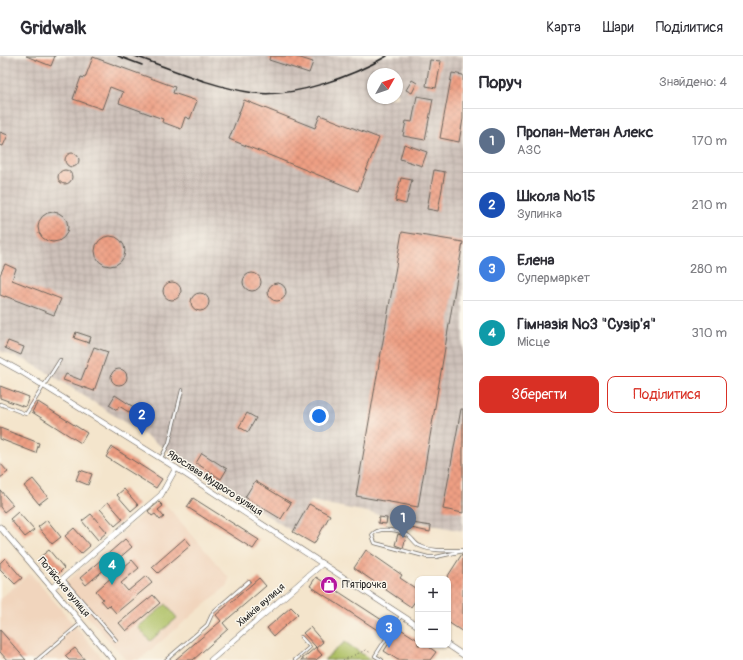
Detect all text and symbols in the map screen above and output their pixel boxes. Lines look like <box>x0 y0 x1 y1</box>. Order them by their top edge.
text: Gridwalk <box>20 16 86 40</box>
text: Карта <box>546 19 581 36</box>
text: Шари <box>603 19 634 36</box>
text: Поділитися <box>656 19 723 36</box>
north arrow <box>367 68 403 104</box>
text: Поруч <box>479 72 522 93</box>
text: Знайдено: 4 <box>659 74 727 90</box>
text: Пропан-Метан Алекс <box>517 123 653 142</box>
text: 1 <box>489 133 495 149</box>
text: 170 m <box>692 133 727 149</box>
text: АЗС <box>517 142 541 158</box>
text: Школа №15 <box>517 187 595 206</box>
text: 2 <box>488 197 496 213</box>
text: 210 m <box>691 197 727 213</box>
text: Зупинка <box>517 206 562 222</box>
text: Елена <box>517 251 555 270</box>
text: 3 <box>488 261 496 277</box>
text: 280 m <box>690 261 727 277</box>
text: Супермаркет <box>517 270 590 286</box>
text: Гімназія №3 "Сузір'я" <box>517 315 656 334</box>
text: 4 <box>488 325 496 341</box>
text: 310 m <box>691 325 727 341</box>
text: Місце <box>517 334 550 350</box>
button: Зберегти <box>479 376 599 413</box>
button: Поділитися <box>607 376 727 413</box>
pin: 2 <box>129 402 155 435</box>
your location <box>309 406 329 426</box>
street label: Ярослава Мудрого вулиця <box>165 448 265 518</box>
pin: 1 <box>390 505 416 538</box>
pin: 4 <box>99 552 125 585</box>
street label: Потійська вулиця <box>35 555 93 620</box>
shop icon: П'ятірочка <box>319 575 339 595</box>
map controls <box>415 576 451 648</box>
button: + <box>415 576 451 612</box>
place label: П'ятірочка <box>342 579 387 591</box>
street label: Хіміків вулиця <box>235 581 288 629</box>
button: − <box>415 612 451 648</box>
pin: 3 <box>376 615 402 648</box>

